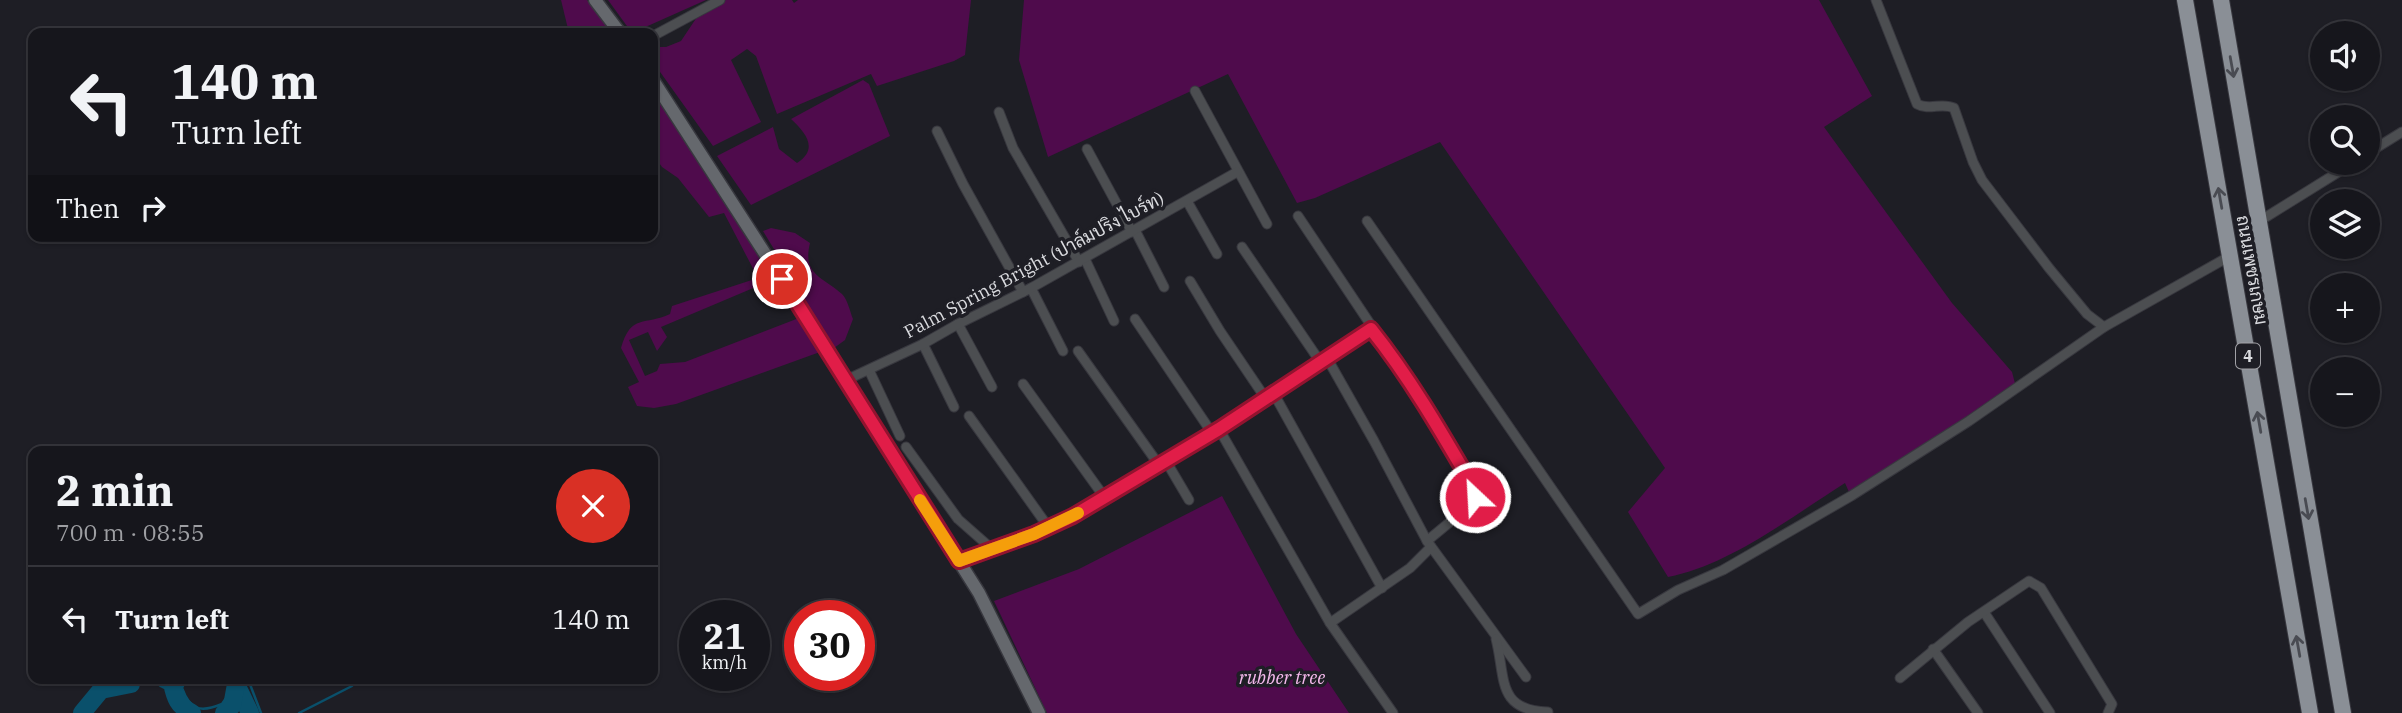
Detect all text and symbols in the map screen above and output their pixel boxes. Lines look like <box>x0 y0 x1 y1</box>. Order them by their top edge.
map controls <box>2310 21 2380 427</box>
button: sound <box>2310 21 2380 91</box>
text: 140 m <box>171 49 318 112</box>
one-way arrow <box>2226 55 2239 78</box>
icon: left <box>56 56 147 147</box>
button: search <box>2310 105 2380 175</box>
text: Turn left <box>171 111 302 153</box>
street label: Palm Spring Bright (ปาล์มปริง ไบร์ท) <box>899 185 1168 343</box>
one-way arrow <box>2213 187 2226 209</box>
icon: right <box>134 189 172 227</box>
button: layers <box>2310 189 2380 259</box>
text: Then <box>56 191 120 225</box>
street label: ถนนเพชรเกษม <box>2232 213 2273 326</box>
pin <box>752 249 812 309</box>
icon: arrive <box>763 260 801 298</box>
button: + <box>2310 273 2380 343</box>
road number: 4 <box>2236 344 2260 368</box>
button: − <box>2310 357 2380 427</box>
one-way arrow <box>2252 411 2265 434</box>
position arrow <box>1438 460 1512 534</box>
text: 2 min <box>56 463 174 518</box>
button: close <box>556 469 630 543</box>
one-way arrow <box>2301 497 2314 520</box>
text: 700 m · 08:55 <box>56 517 205 547</box>
icon: left <box>56 600 94 638</box>
speed limit sign: 30 <box>784 600 875 691</box>
text: Turn left <box>115 602 229 636</box>
text: 140 m <box>552 602 630 636</box>
text: 21 <box>703 613 746 659</box>
one-way arrow <box>2291 635 2304 658</box>
text: km/h <box>702 651 747 674</box>
park label: rubber tree <box>1239 666 1325 689</box>

